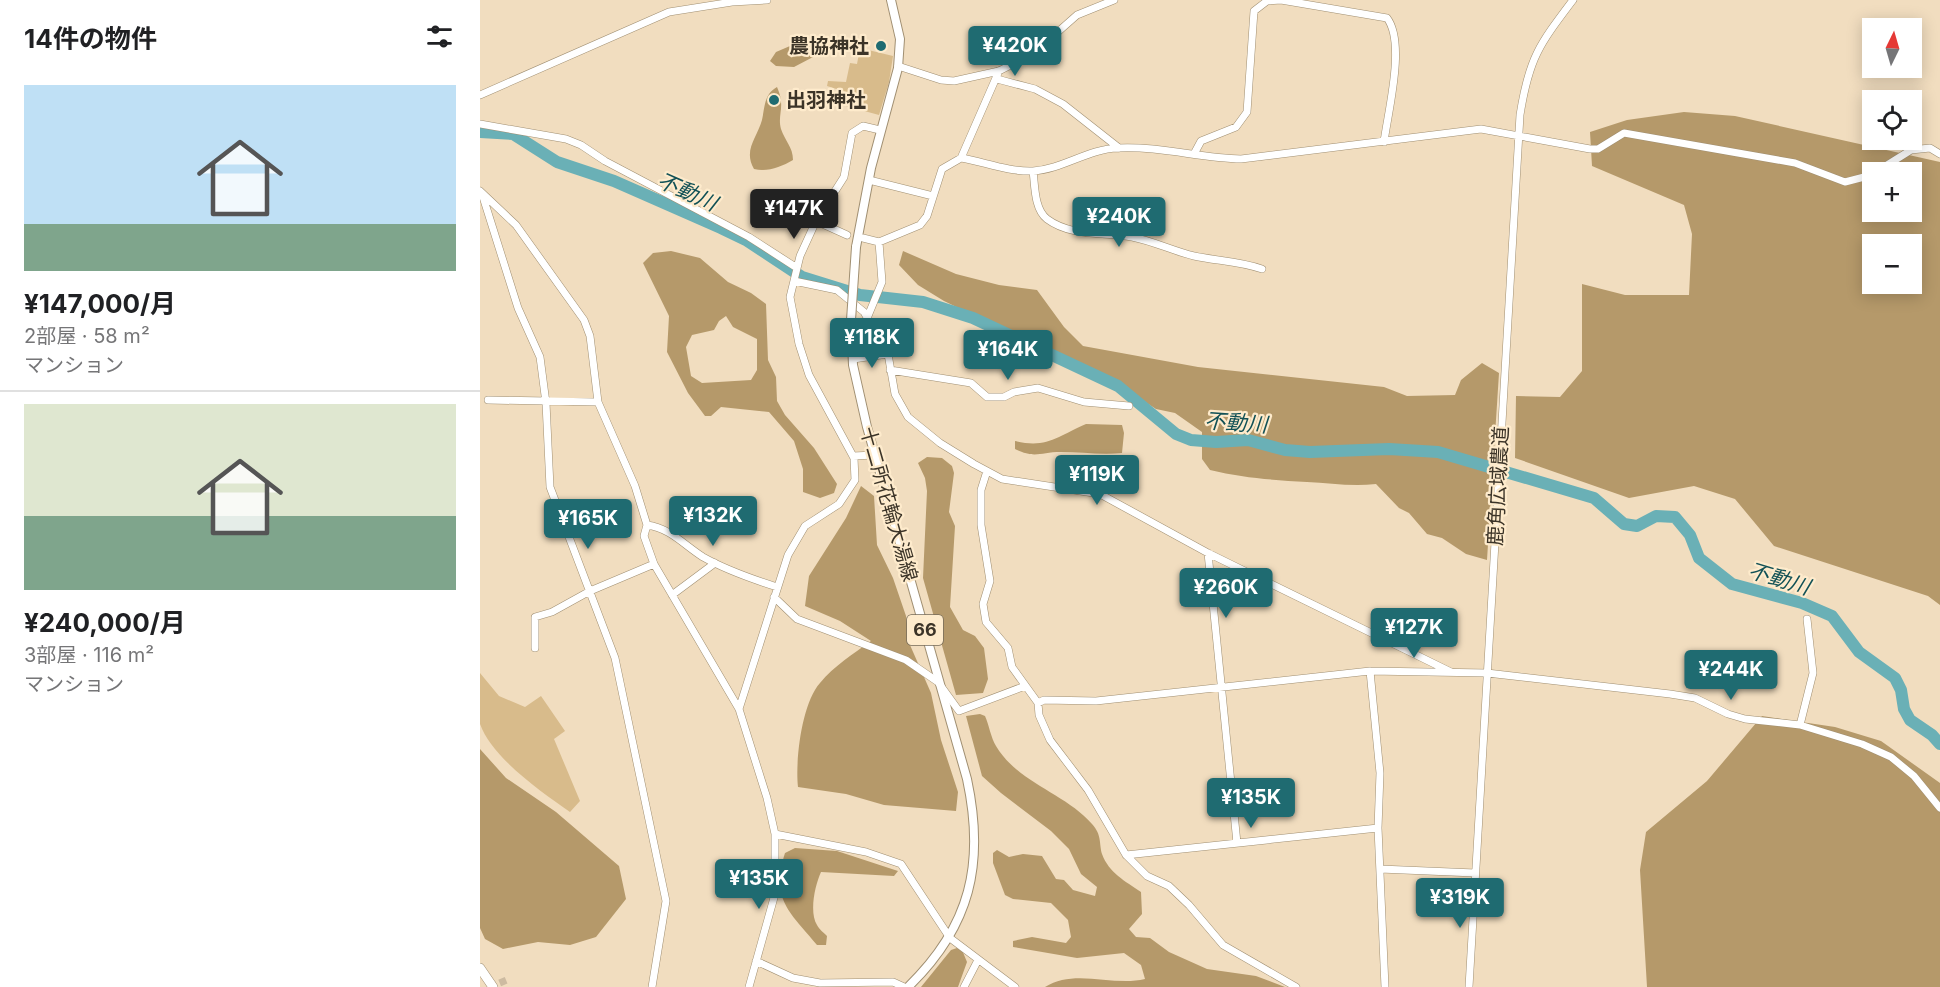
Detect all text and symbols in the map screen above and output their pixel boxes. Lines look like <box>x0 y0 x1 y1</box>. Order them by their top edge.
north arrow <box>1862 18 1922 78</box>
map controls <box>1862 18 1922 294</box>
icon: filters <box>423 20 456 53</box>
text: 14件の物件 <box>24 23 157 54</box>
pin: ¥420K <box>973 26 1057 77</box>
text: ¥420K <box>982 33 1048 57</box>
place label: 農協神社 <box>789 34 869 58</box>
marker: 農協神社 <box>874 39 888 53</box>
place label: 出羽神社 <box>786 88 866 112</box>
button: locate <box>1862 90 1922 150</box>
marker: 出羽神社 <box>767 93 781 107</box>
icon: home <box>186 124 294 232</box>
button: + <box>1862 162 1922 222</box>
water label: 不動川 <box>653 167 723 217</box>
pin: ¥147K <box>752 189 836 240</box>
text: ¥147K <box>764 196 824 220</box>
pin: ¥240K <box>1077 197 1161 248</box>
text: ¥240K <box>1086 204 1152 228</box>
button: − <box>1862 234 1922 294</box>
text: ¥147,000/月 <box>24 288 176 319</box>
pin: ¥118K <box>830 318 914 369</box>
text: 2部屋 · 58 m² <box>24 324 150 348</box>
text: ¥118K <box>844 325 900 349</box>
pin: ¥164K <box>966 330 1050 381</box>
text: ¥164K <box>978 337 1038 361</box>
text: マンション <box>24 353 124 377</box>
water label: 不動川 <box>1204 408 1270 437</box>
street label: 十二所花輪大湯線 <box>855 424 923 584</box>
street label: 鹿角広域農道 <box>1483 425 1513 547</box>
icon: home <box>186 443 294 551</box>
pin: ¥119K <box>1055 455 1139 506</box>
text: ¥119K <box>1069 462 1125 486</box>
pin: ¥132K <box>671 496 755 547</box>
pin: ¥165K <box>546 499 630 550</box>
text: ¥132K <box>683 503 743 527</box>
text: ¥165K <box>558 506 618 530</box>
water label: 不動川 <box>1745 557 1815 600</box>
pin: ¥260K <box>1184 568 1268 619</box>
text: ¥260K <box>1194 575 1258 599</box>
text: ¥240,000/月 <box>24 607 186 638</box>
pin: ¥127K <box>1372 608 1456 659</box>
road number: 66 <box>907 615 943 645</box>
text: ¥127K <box>1385 615 1443 639</box>
text: 3部屋 · 116 m² <box>24 643 154 667</box>
pin: ¥244K <box>1689 650 1773 701</box>
text: ¥244K <box>1698 657 1764 681</box>
text: マンション <box>24 672 124 696</box>
pin: ¥135K <box>1209 778 1293 829</box>
text: ¥135K <box>1221 785 1281 809</box>
pin: ¥135K <box>717 859 801 910</box>
text: ¥135K <box>729 866 789 890</box>
pin: ¥319K <box>1418 878 1502 929</box>
text: ¥319K <box>1430 885 1490 909</box>

